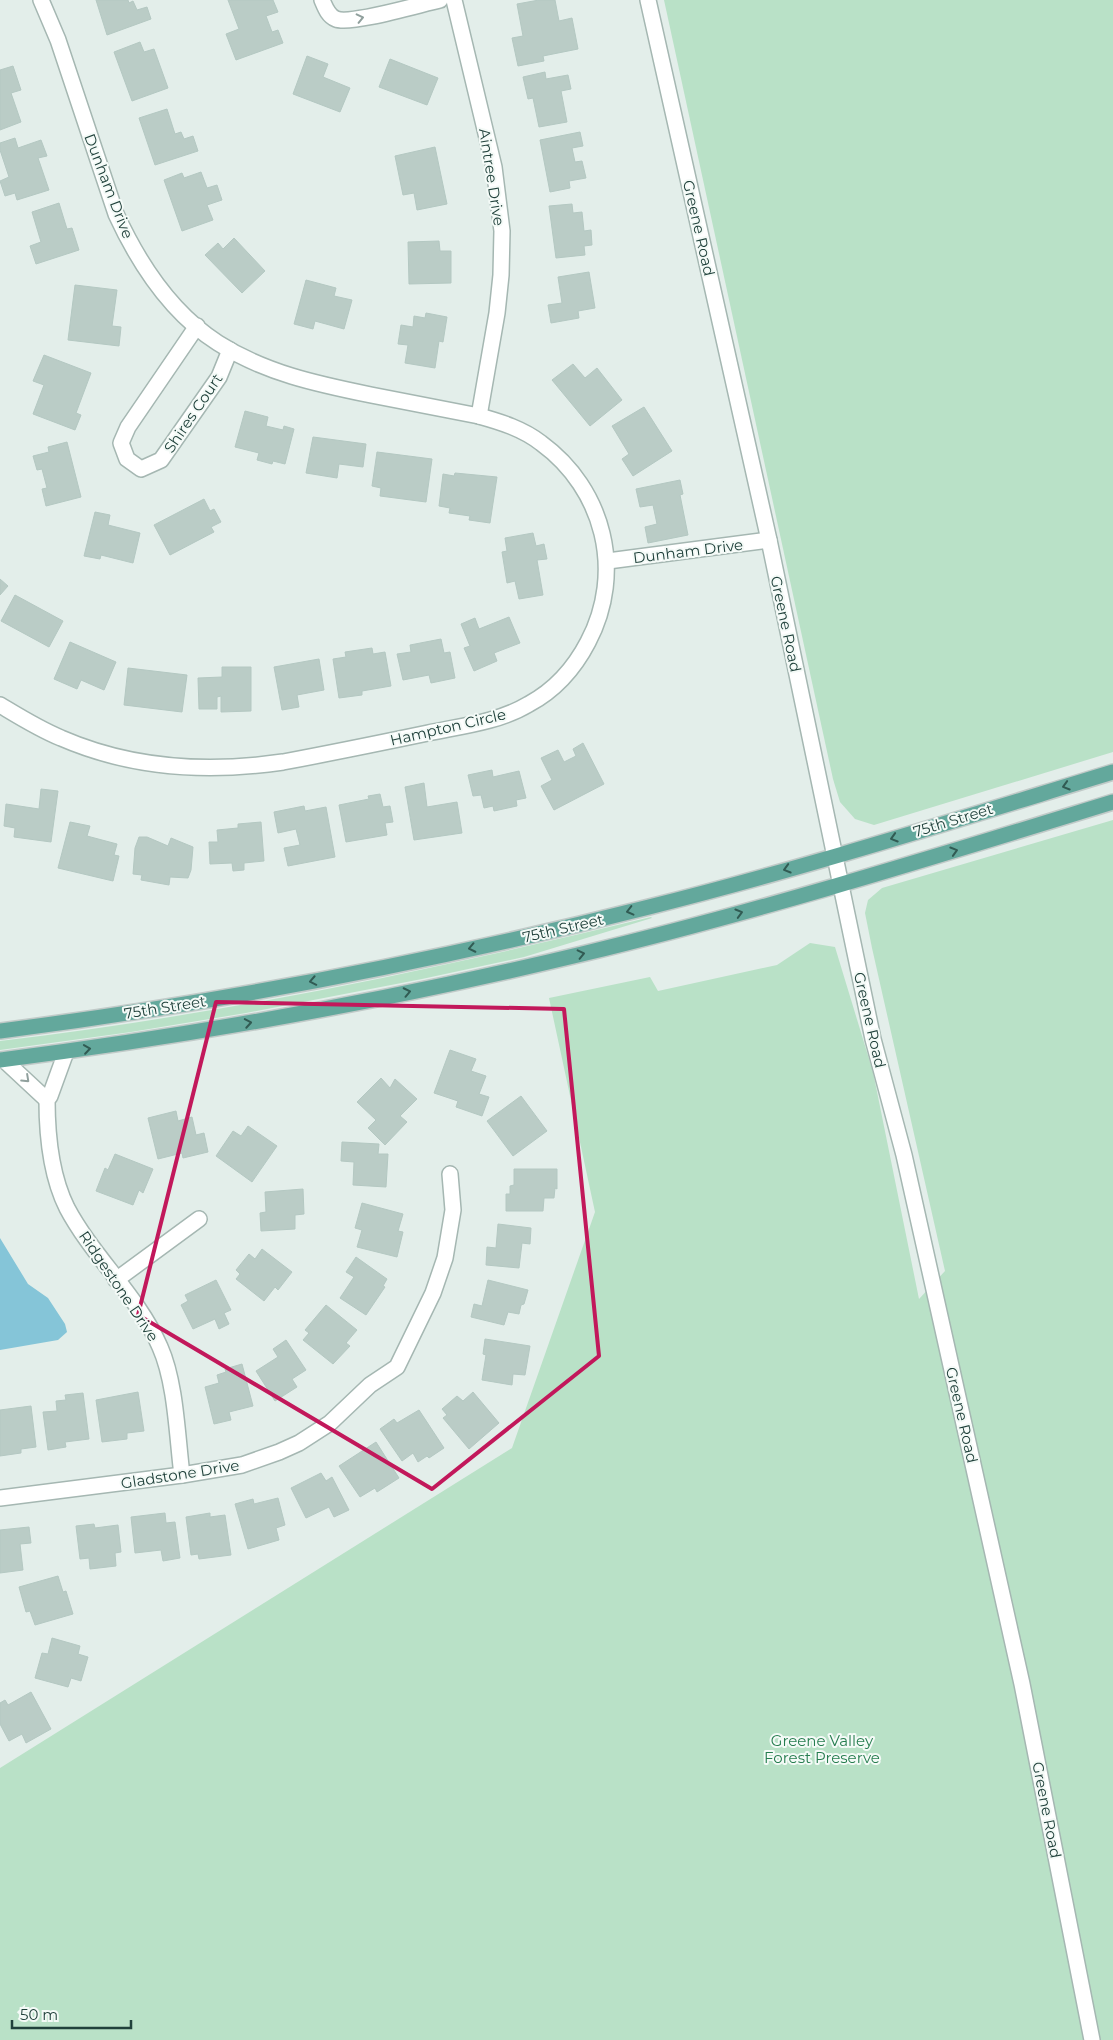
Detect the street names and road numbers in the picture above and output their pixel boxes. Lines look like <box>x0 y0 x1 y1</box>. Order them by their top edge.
street label: Aintree Drive <box>475 127 509 227</box>
street label: Dunham Drive <box>80 131 138 241</box>
street label: Greene Road <box>679 178 719 278</box>
street label: Shires Court <box>159 370 227 456</box>
street label: Dunham Drive <box>632 535 744 567</box>
street label: Greene Road <box>767 574 805 674</box>
street label: Hampton Circle <box>388 704 508 750</box>
street label: 75th Street <box>911 799 995 841</box>
street label: 75th Street <box>521 909 605 947</box>
street label: Greene Road <box>850 970 890 1070</box>
street label: 75th Street <box>123 991 207 1023</box>
street label: Ridgestone Drive <box>75 1227 163 1345</box>
street label: Greene Road <box>942 1365 982 1465</box>
street label: Gladstone Drive <box>119 1455 241 1493</box>
street label: Greene Road <box>1028 1760 1066 1860</box>

